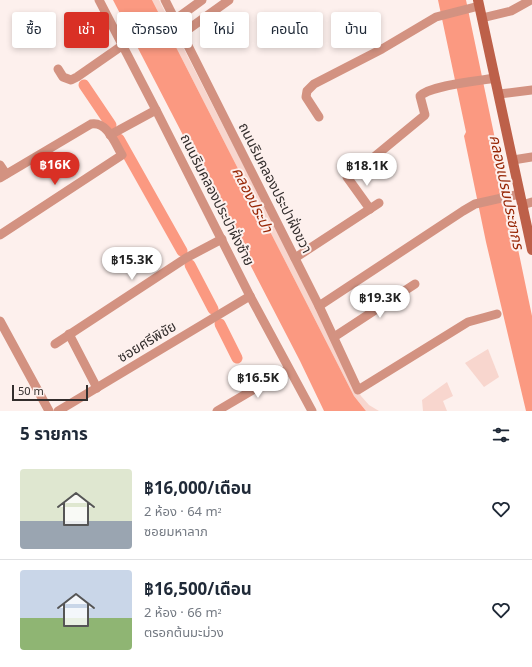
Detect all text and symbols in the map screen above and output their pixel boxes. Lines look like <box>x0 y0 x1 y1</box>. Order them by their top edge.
chip: ซื้อ <box>12 12 56 48</box>
chip: เช่า <box>64 12 109 48</box>
chip: ตัวกรอง <box>117 12 192 48</box>
chip: ใหม่ <box>200 12 249 48</box>
chip: คอนโด <box>257 12 323 48</box>
chip: บ้าน <box>331 12 381 48</box>
street label: ถนนริมคลองประปาฝั่งขวา <box>235 120 315 256</box>
street label: ถนนริมคลองประปาฝั่งซ้าย <box>175 130 259 270</box>
water label: คลองเปรมประชากร <box>483 133 530 253</box>
pin: ฿16K <box>31 152 79 186</box>
pin: ฿18.1K <box>334 153 400 187</box>
text: ฿16K <box>39 155 71 175</box>
text: ฿18.1K <box>346 156 388 176</box>
water label: คลองประปา <box>228 164 276 236</box>
pin: ฿15.3K <box>99 247 165 281</box>
text: ฿15.3K <box>111 250 153 270</box>
pin: ฿19.3K <box>347 285 413 319</box>
text: ฿19.3K <box>359 288 401 308</box>
street label: ซอยศรีพิชัย <box>114 316 180 368</box>
pin: ฿16.5K <box>225 365 291 399</box>
text: ฿16.5K <box>237 368 279 388</box>
scale bar <box>12 383 88 402</box>
text: 50 m <box>18 383 44 400</box>
text: 5 รายการ <box>20 422 88 448</box>
icon: filters <box>490 424 512 446</box>
text: ฿16,000/เดือน <box>144 476 252 502</box>
icon: home <box>52 485 100 533</box>
icon: heart <box>490 498 512 520</box>
text: 2 ห้อง · 64 m² <box>144 502 221 522</box>
text: ซอยมหาลาภ <box>144 522 208 542</box>
text: ฿16,500/เดือน <box>144 577 252 603</box>
icon: home <box>52 586 100 634</box>
icon: heart <box>490 599 512 621</box>
text: 2 ห้อง · 66 m² <box>144 603 221 623</box>
text: ตรอกต้นมะม่วง <box>144 623 224 643</box>

